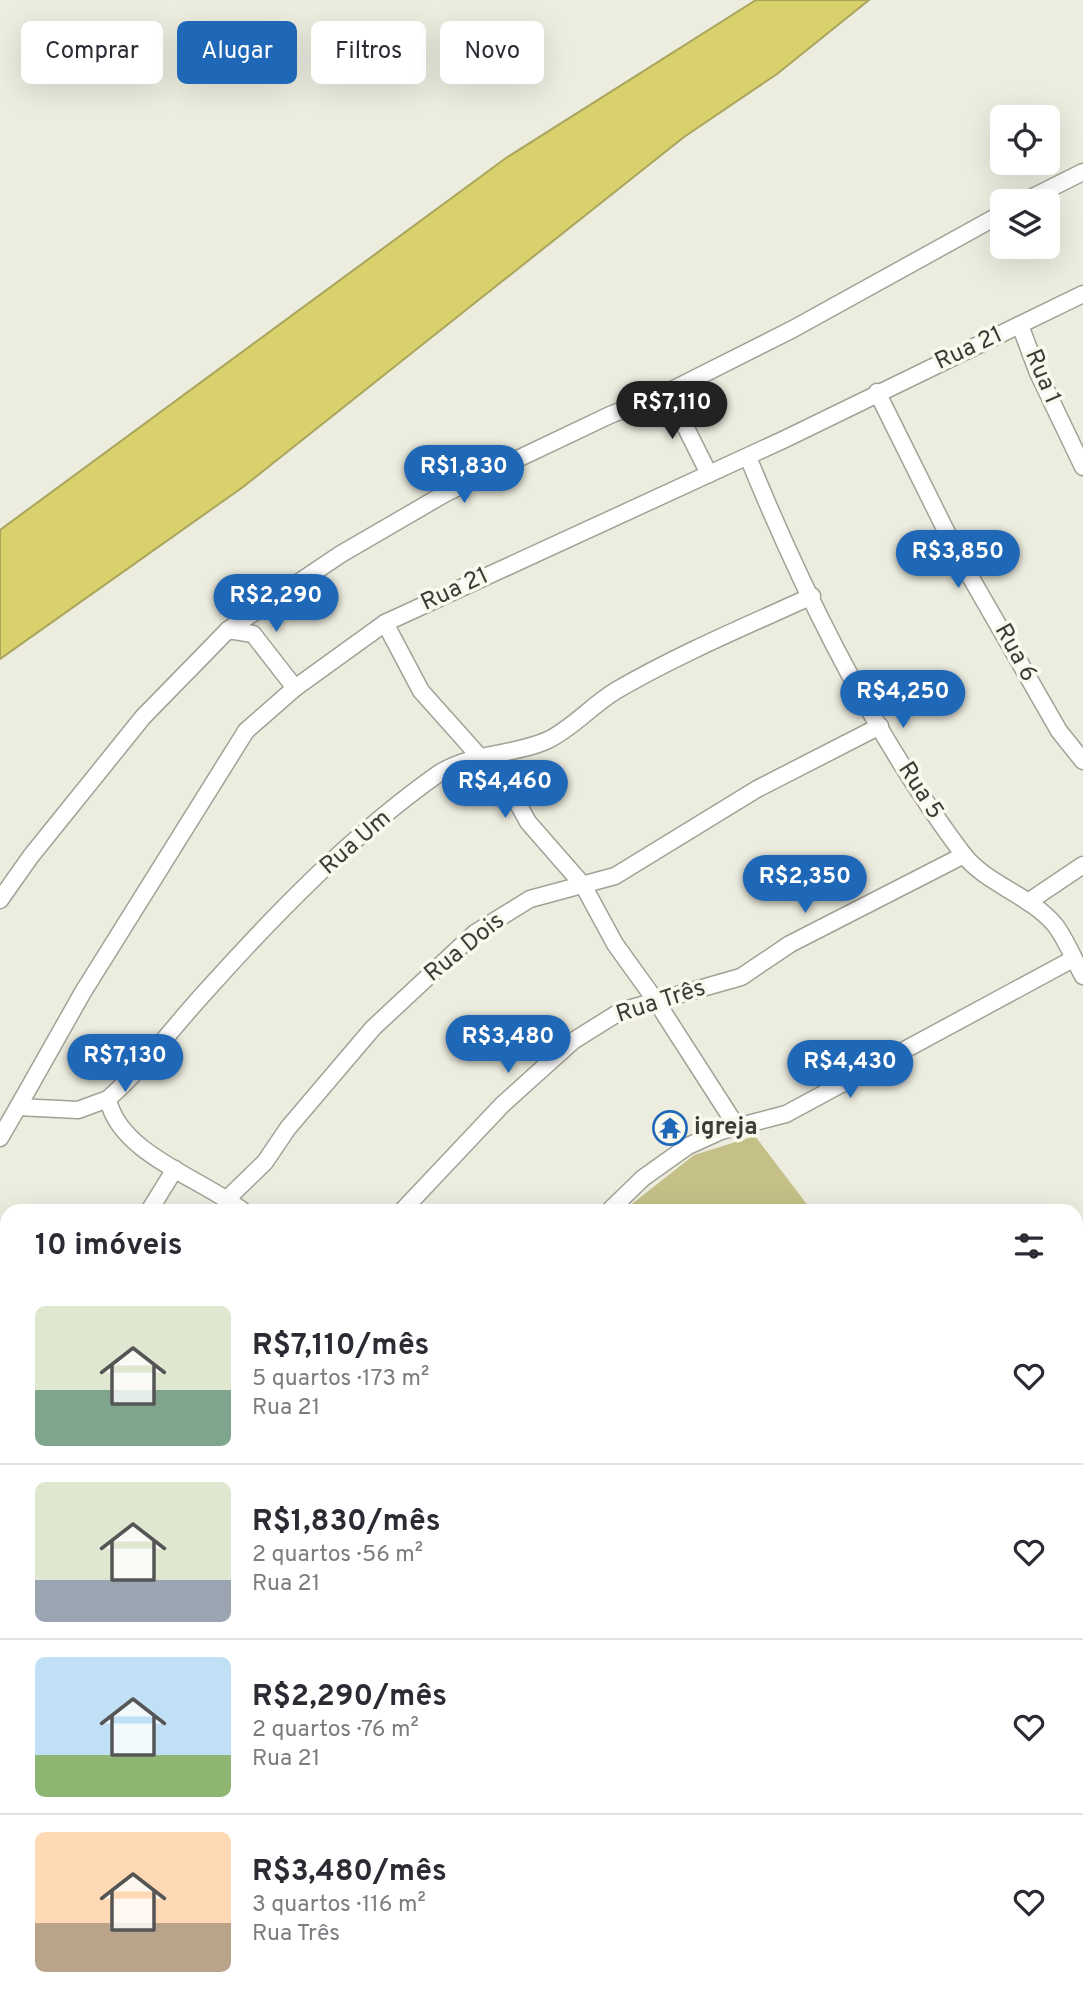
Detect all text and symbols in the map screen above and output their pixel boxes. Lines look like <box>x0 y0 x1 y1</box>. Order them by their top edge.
chip: Comprar <box>21 21 163 84</box>
chip: Alugar <box>177 21 297 84</box>
chip: Filtros <box>311 21 426 84</box>
chip: Novo <box>440 21 544 84</box>
map controls <box>990 105 1060 259</box>
button: locate <box>990 105 1060 175</box>
button: layers <box>990 189 1060 259</box>
street label: Rua 21 <box>930 320 1008 378</box>
street label: Rua 1 <box>1017 345 1067 409</box>
pin: R$7,110 <box>607 382 737 441</box>
text: R$7,110 <box>632 389 712 418</box>
pin: R$1,830 <box>399 446 529 505</box>
text: R$1,830 <box>420 453 508 482</box>
pin: R$3,850 <box>893 530 1023 590</box>
text: R$3,850 <box>912 538 1004 567</box>
street label: Rua 21 <box>416 561 494 619</box>
pin: R$2,290 <box>211 574 341 634</box>
text: R$2,290 <box>230 582 322 611</box>
street label: Rua 6 <box>987 619 1043 687</box>
pin: R$4,250 <box>838 670 968 730</box>
text: R$4,250 <box>856 678 950 707</box>
street label: Rua 5 <box>890 757 950 825</box>
pin: R$4,460 <box>440 760 570 820</box>
text: R$4,460 <box>458 768 552 797</box>
street label: Rua Um <box>314 804 398 882</box>
pin: R$2,350 <box>740 856 870 915</box>
text: R$2,350 <box>759 863 851 892</box>
street label: Rua Dois <box>419 907 511 989</box>
street label: Rua Três <box>613 974 709 1030</box>
pin: R$3,480 <box>443 1016 573 1075</box>
text: R$3,480 <box>462 1023 554 1052</box>
pin: R$7,130 <box>60 1034 190 1094</box>
pin: R$4,430 <box>785 1040 915 1100</box>
text: R$7,130 <box>83 1042 167 1071</box>
text: R$4,430 <box>803 1048 897 1077</box>
temple icon: igreja <box>651 1109 689 1147</box>
place label: igreja <box>694 1113 758 1143</box>
icon: filters <box>1010 1227 1048 1265</box>
text: 10 imóveis <box>35 1228 182 1265</box>
text: R$7,110/mês <box>252 1328 429 1365</box>
icon: home <box>91 1334 175 1418</box>
icon: heart <box>1010 1357 1048 1395</box>
text: 5 quartos · 173 m² <box>252 1365 429 1394</box>
text: Rua 21 <box>252 1394 320 1423</box>
text: R$1,830/mês <box>252 1504 441 1541</box>
icon: home <box>91 1510 175 1594</box>
icon: heart <box>1010 1533 1048 1571</box>
text: 2 quartos · 56 m² <box>252 1541 423 1570</box>
text: Rua 21 <box>252 1570 320 1599</box>
text: R$2,290/mês <box>252 1679 447 1716</box>
icon: home <box>91 1685 175 1769</box>
icon: heart <box>1010 1708 1048 1746</box>
text: 2 quartos · 76 m² <box>252 1716 419 1745</box>
text: Rua 21 <box>252 1745 320 1774</box>
text: R$3,480/mês <box>252 1854 447 1891</box>
icon: home <box>91 1860 175 1944</box>
icon: heart <box>1010 1883 1048 1921</box>
text: 3 quartos · 116 m² <box>252 1891 426 1920</box>
text: Rua Três <box>252 1920 340 1949</box>

